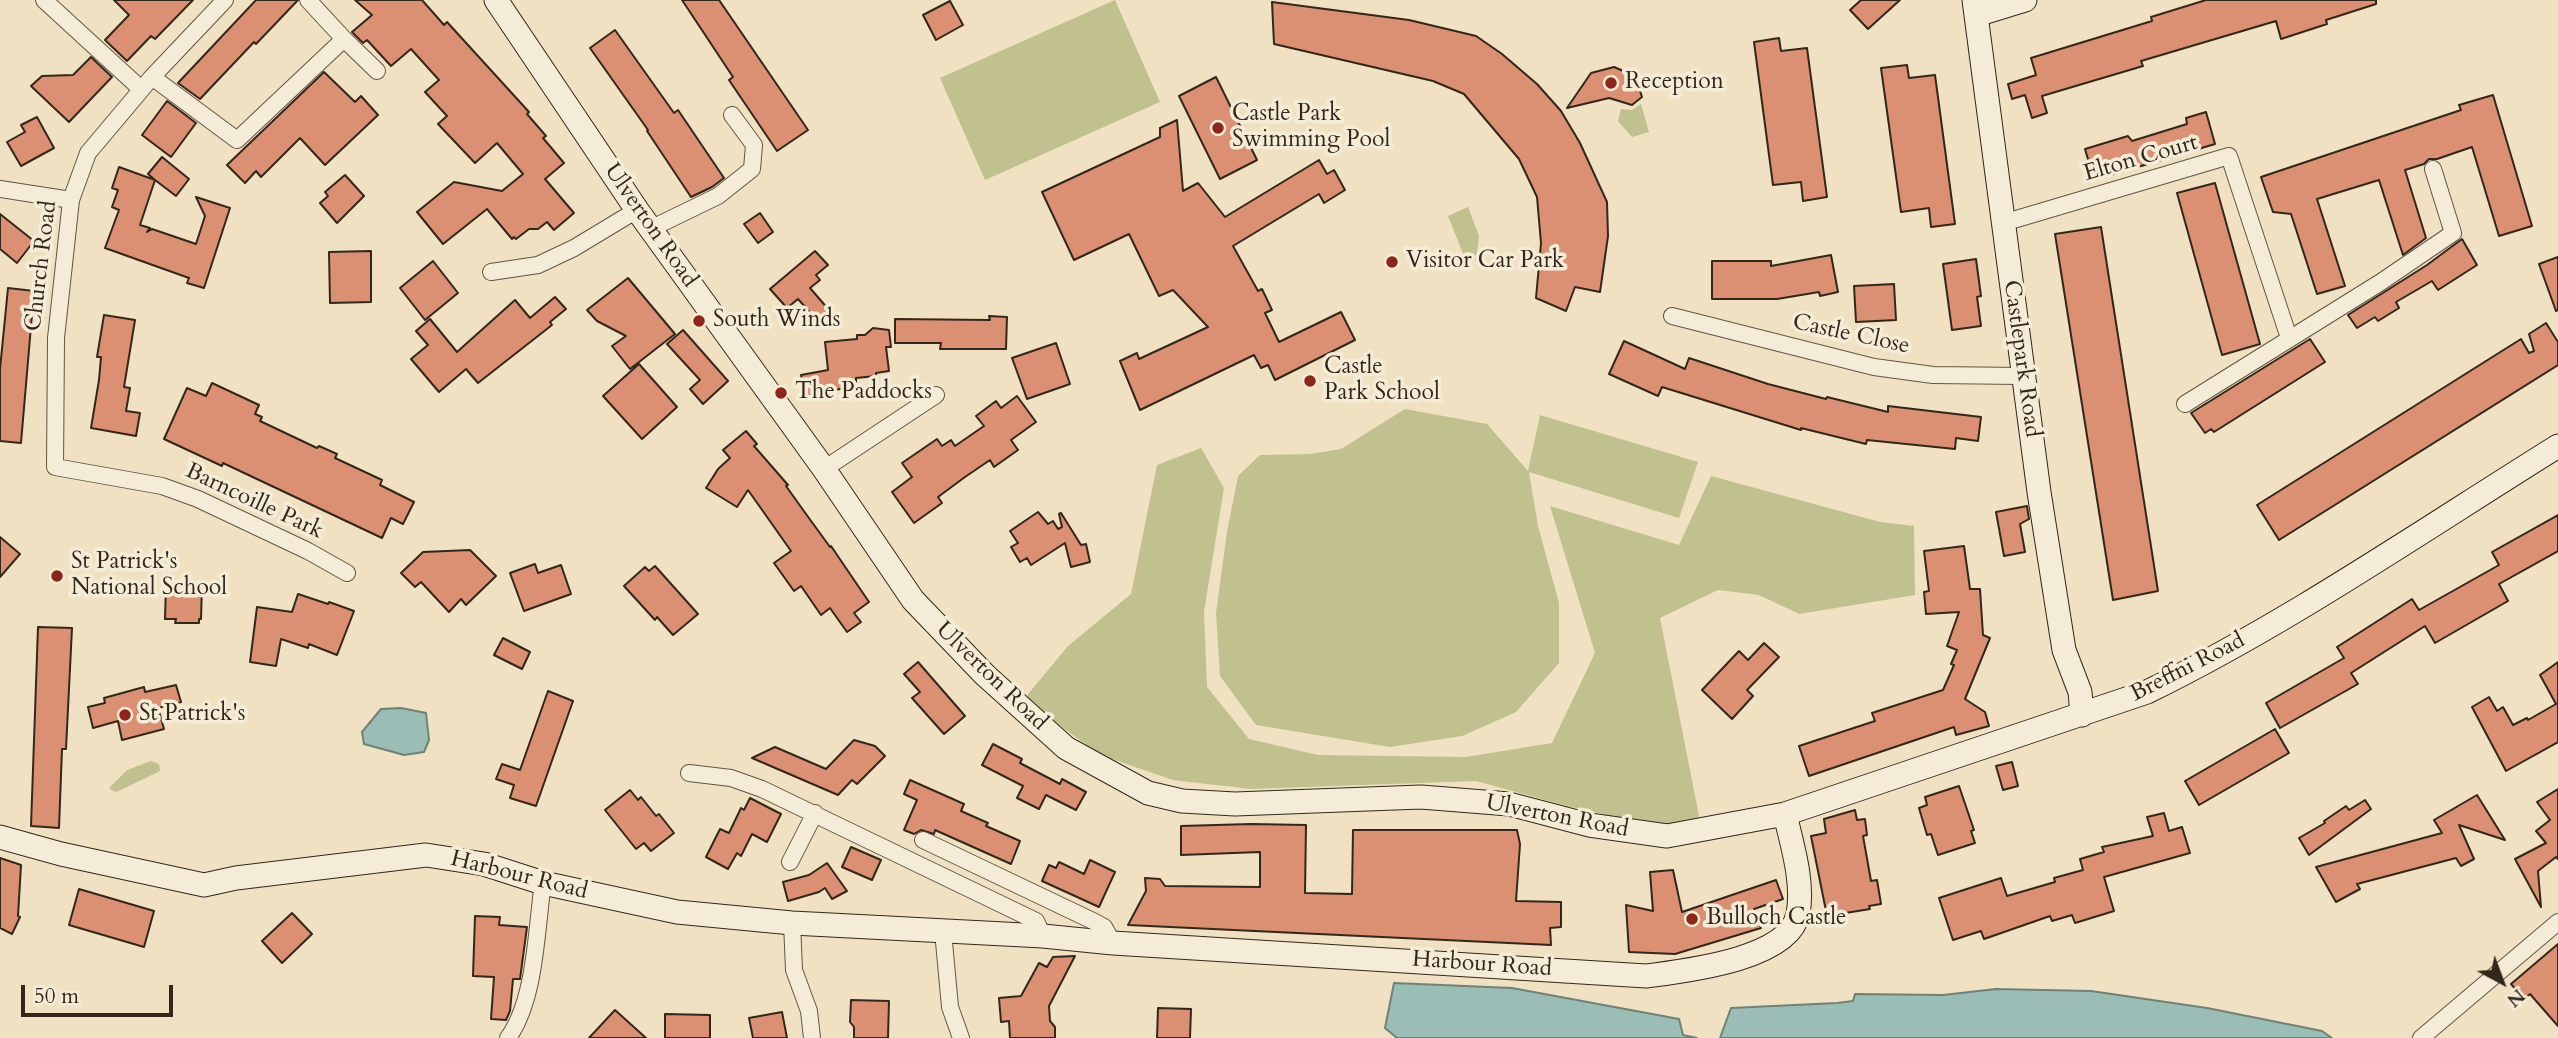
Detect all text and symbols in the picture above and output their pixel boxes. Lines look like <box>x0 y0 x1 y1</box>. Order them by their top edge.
place label: Reception <box>1625 69 1724 97</box>
marker: Reception <box>1603 75 1619 91</box>
place label: Castle Park Swimming Pool <box>1232 101 1390 155</box>
marker: Castle Park Swimming Pool <box>1210 120 1226 136</box>
street label: Elton Court <box>2081 130 2201 188</box>
street label: Ulverton Road <box>597 159 703 293</box>
street label: Church Road <box>20 199 64 333</box>
place label: Visitor Car Park <box>1406 248 1564 276</box>
marker: Visitor Car Park <box>1384 254 1400 270</box>
street label: Castlepark Road <box>1996 279 2046 439</box>
place label: South Winds <box>713 307 841 335</box>
street label: Castle Close <box>1790 309 1912 361</box>
marker: South Winds <box>691 313 707 329</box>
place label: Castle Park School <box>1324 354 1440 408</box>
marker: Castle Park School <box>1302 373 1318 389</box>
place label: The Paddocks <box>795 379 932 407</box>
marker: The Paddocks <box>773 385 789 401</box>
street label: Barncoille Park <box>181 458 327 546</box>
place label: St Patrick's National School <box>71 549 227 603</box>
marker: St Patrick's National School <box>49 568 65 584</box>
street label: Ulverton Road <box>929 617 1053 737</box>
street label: Breffni Road <box>2126 627 2250 709</box>
place label: St Patrick's <box>139 701 245 729</box>
marker: St Patrick's <box>117 707 133 723</box>
street label: Ulverton Road <box>1483 790 1631 844</box>
street label: Harbour Road <box>448 846 590 906</box>
place label: Bulloch Castle <box>1706 905 1846 933</box>
marker: Bulloch Castle <box>1684 911 1700 927</box>
street label: Harbour Road <box>1411 946 1553 984</box>
north arrow <box>2467 947 2537 1017</box>
scale bar <box>24 972 177 1016</box>
text: 50 m <box>34 982 79 1011</box>
text: N <box>2501 983 2531 1013</box>

